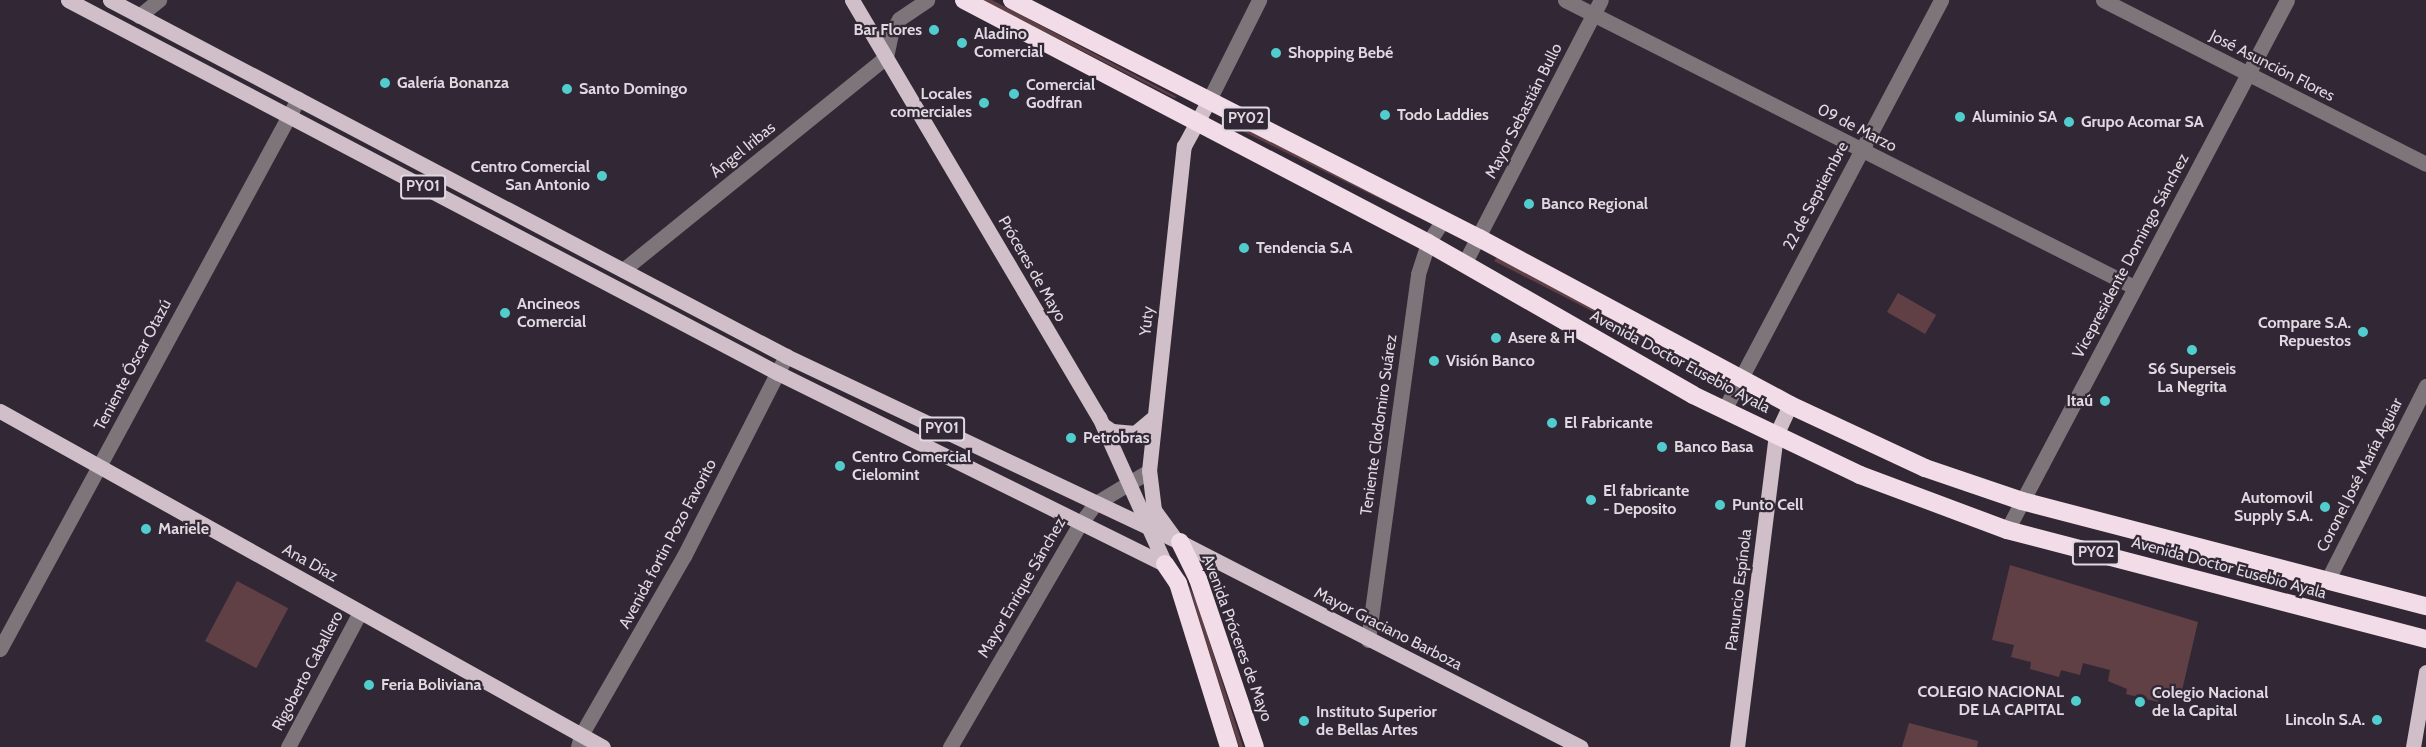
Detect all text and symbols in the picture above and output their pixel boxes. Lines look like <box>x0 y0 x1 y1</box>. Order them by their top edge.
place label: Bar Flores <box>853 20 922 40</box>
marker: Bar Flores <box>927 23 941 37</box>
place label: Aladino Comercial <box>974 24 1043 62</box>
street label: José Asunción Flores <box>2206 26 2338 106</box>
marker: Aladino Comercial <box>955 36 969 50</box>
street label: Mayor Sebastián Bullo <box>1482 40 1566 182</box>
place label: Shopping Bebé <box>1288 43 1393 63</box>
marker: Shopping Bebé <box>1269 46 1283 60</box>
place label: Galería Bonanza <box>397 73 509 93</box>
place label: Comercial Godfran <box>1026 75 1095 113</box>
marker: Galería Bonanza <box>378 76 392 90</box>
place label: Santo Domingo <box>579 79 687 99</box>
marker: Santo Domingo <box>560 82 574 96</box>
place label: Locales comerciales <box>890 84 972 122</box>
marker: Comercial Godfran <box>1007 87 1021 101</box>
marker: Locales comerciales <box>977 96 991 110</box>
street label: 09 de Marzo <box>1814 100 1900 156</box>
place label: Todo Laddies <box>1397 105 1489 125</box>
road number: PY02 <box>1220 107 1272 131</box>
place label: Aluminio SA <box>1972 107 2057 127</box>
marker: Todo Laddies <box>1378 108 1392 122</box>
marker: Aluminio SA <box>1953 110 1967 124</box>
place label: Grupo Acomar SA <box>2081 112 2204 132</box>
marker: Grupo Acomar SA <box>2062 115 2076 129</box>
street label: Ángel Iribas <box>707 118 779 182</box>
street label: 22 de Septiembre <box>1779 138 1853 254</box>
street label: Vicepresidente Domingo Sánchez <box>2069 150 2193 362</box>
place label: Centro Comercial San Antonio <box>471 157 590 195</box>
marker: Centro Comercial San Antonio <box>595 169 609 183</box>
road number: PY01 <box>399 175 447 199</box>
place label: Banco Regional <box>1541 194 1648 214</box>
marker: Banco Regional <box>1522 197 1536 211</box>
street label: Próceres de Mayo <box>994 213 1070 325</box>
place label: Tendencia S.A <box>1256 238 1352 258</box>
marker: Tendencia S.A <box>1237 241 1251 255</box>
place label: Ancineos Comercial <box>517 294 586 332</box>
street label: Teniente Óscar Otazú <box>90 296 176 434</box>
street label: Yuty <box>1136 305 1158 337</box>
marker: Ancineos Comercial <box>498 306 512 320</box>
street label: Avenida Doctor Eusebio Ayala <box>1587 306 1773 418</box>
place label: Compare S.A. Repuestos <box>2258 313 2351 351</box>
marker: Compare S.A. Repuestos <box>2356 325 2370 339</box>
place label: Asere & H <box>1508 328 1575 348</box>
marker: Asere & H <box>1489 331 1503 345</box>
street label: Teniente Clodomiro Suárez <box>1357 333 1401 517</box>
marker: S6 Superseis La Negrita <box>2185 343 2199 357</box>
place label: Visión Banco <box>1446 351 1535 371</box>
marker: Visión Banco <box>1427 354 1441 368</box>
place label: S6 Superseis La Negrita <box>2148 359 2236 397</box>
place label: Itaú <box>2066 391 2093 411</box>
marker: Itaú <box>2098 394 2112 408</box>
street label: Coronel José María Aguiar <box>2313 395 2407 555</box>
place label: El Fabricante <box>1564 413 1653 433</box>
marker: El Fabricante <box>1545 416 1559 430</box>
road number: PY01 <box>918 417 966 441</box>
place label: Petrobras <box>1083 428 1149 448</box>
marker: Petrobras <box>1064 431 1078 445</box>
place label: Banco Basa <box>1674 437 1753 457</box>
marker: Banco Basa <box>1655 440 1669 454</box>
place label: Centro Comercial Cielomint <box>852 447 971 485</box>
street label: Avenida fortin Pozo Favorito <box>615 456 721 632</box>
marker: Centro Comercial Cielomint <box>833 459 847 473</box>
place label: El fabricante - Deposito <box>1603 481 1689 519</box>
place label: Automovil Supply S.A. <box>2234 488 2313 526</box>
marker: El fabricante - Deposito <box>1584 493 1598 507</box>
place label: Punto Cell <box>1732 495 1803 515</box>
marker: Punto Cell <box>1713 498 1727 512</box>
marker: Automovil Supply S.A. <box>2318 500 2332 514</box>
street label: Mayor Enrique Sánchez <box>974 515 1070 661</box>
place label: Mariele <box>158 519 209 539</box>
marker: Mariele <box>139 522 153 536</box>
street label: Panuncio Espínola <box>1722 528 1756 652</box>
street label: Avenida Doctor Eusebio Ayala <box>2129 533 2329 603</box>
street label: Ana Díaz <box>279 540 341 586</box>
road number: PY02 <box>2070 541 2122 565</box>
street label: Avenida Próceres de Mayo <box>1198 552 1276 724</box>
street label: Mayor Graciano Barboza <box>1311 583 1465 675</box>
street label: Rigoberto Caballero <box>268 608 348 734</box>
place label: Feria Boliviana <box>381 675 481 695</box>
marker: Feria Boliviana <box>362 678 376 692</box>
place label: COLEGIO NACIONAL DE LA CAPITAL <box>1918 682 2064 720</box>
place label: Colegio Nacional de la Capital <box>2152 683 2268 721</box>
marker: COLEGIO NACIONAL DE LA CAPITAL <box>2069 694 2083 708</box>
marker: Colegio Nacional de la Capital <box>2133 695 2147 709</box>
place label: Instituto Superior de Bellas Artes <box>1316 702 1437 740</box>
place label: Lincoln S.A. <box>2285 710 2365 730</box>
marker: Lincoln S.A. <box>2370 713 2384 727</box>
marker: Instituto Superior de Bellas Artes <box>1297 714 1311 728</box>

